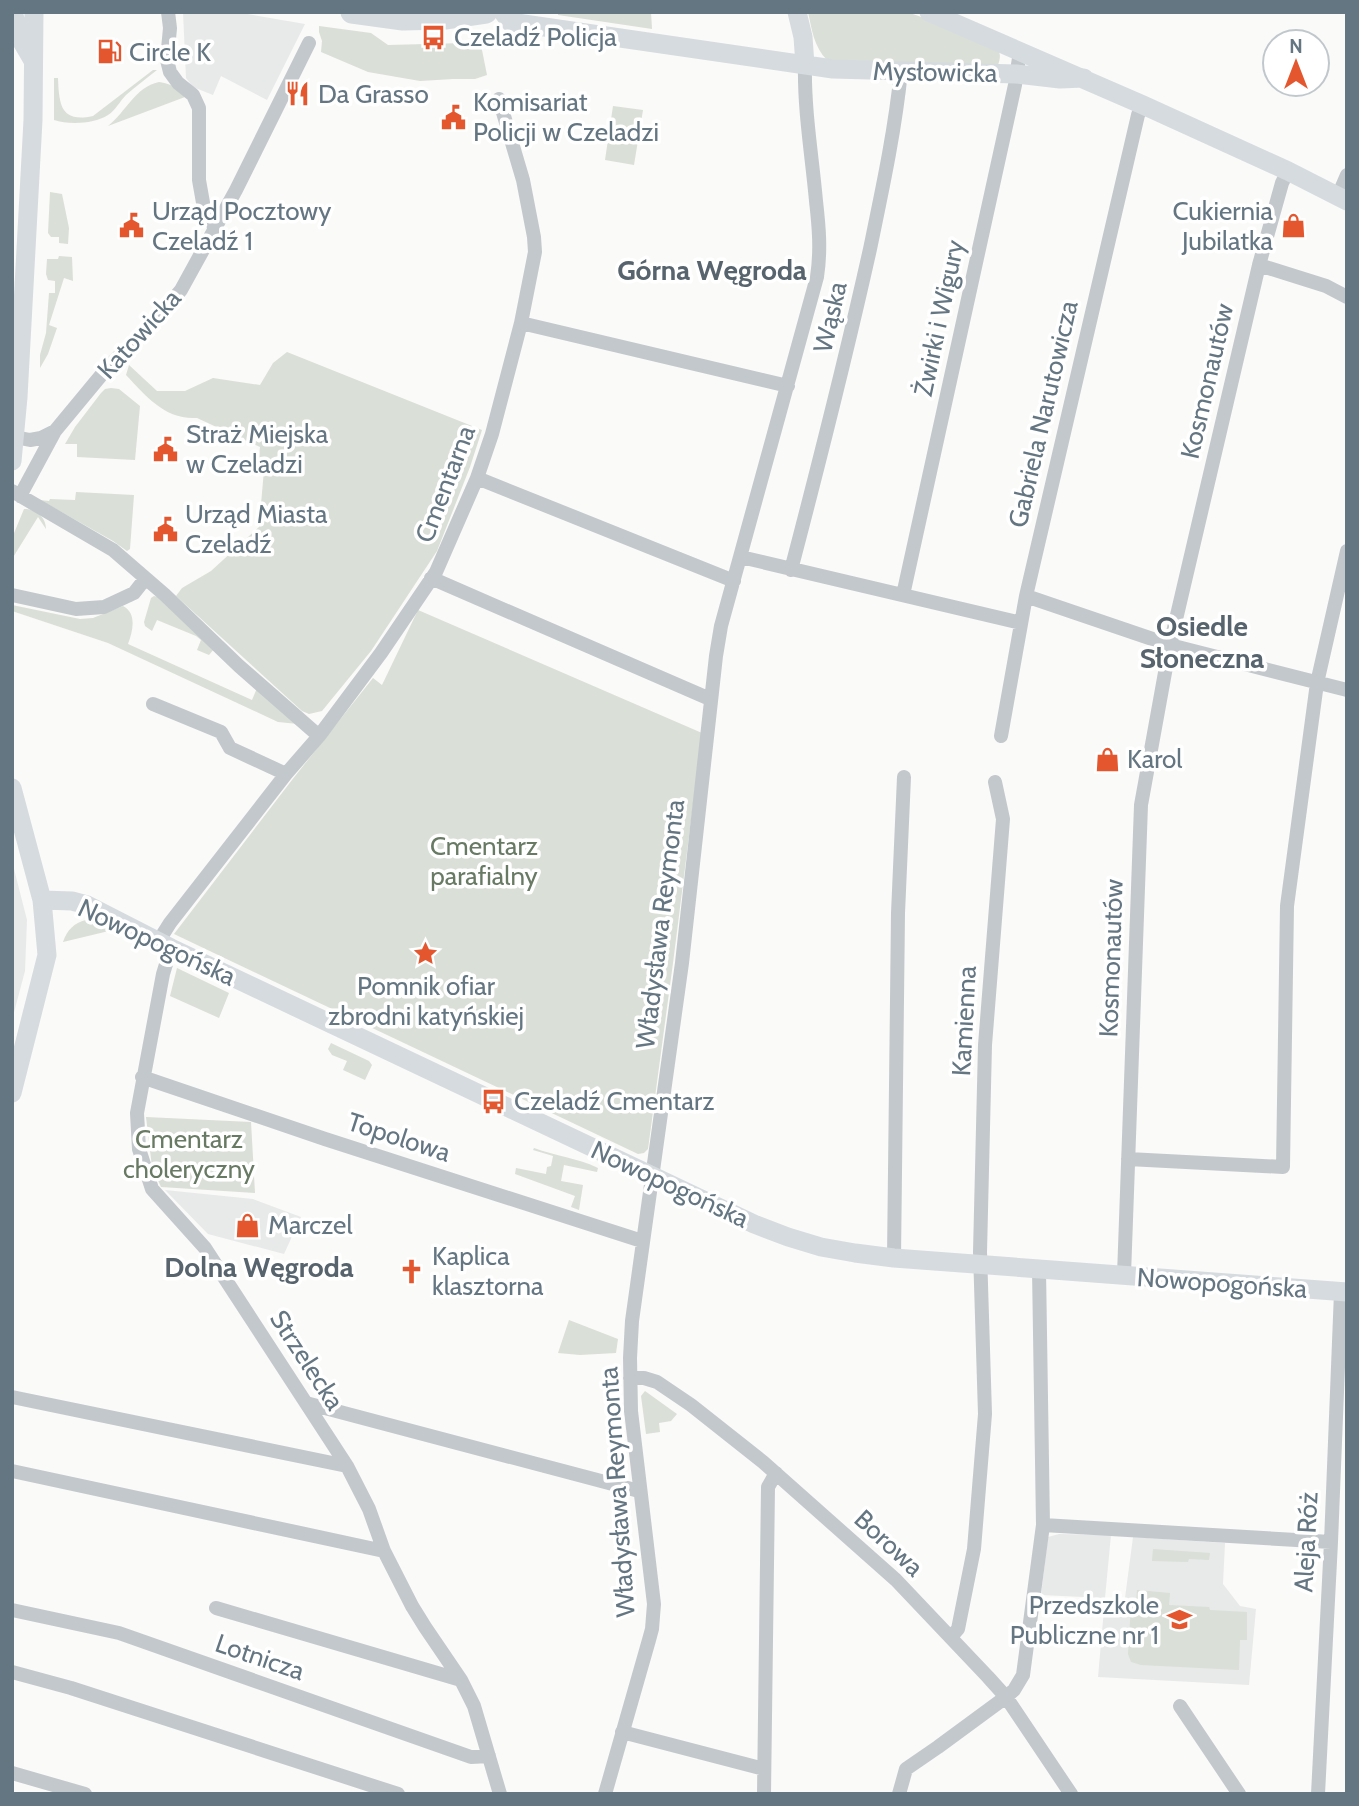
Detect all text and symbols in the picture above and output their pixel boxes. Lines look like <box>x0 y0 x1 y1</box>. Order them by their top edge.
place label: Czeladź Policja <box>454 21 617 53</box>
bus stop icon: Czeladź Policja <box>420 23 448 51</box>
north arrow <box>1261 28 1331 98</box>
text: N <box>1289 35 1303 58</box>
place label: Circle K <box>129 36 211 68</box>
fuel station icon: Circle K <box>95 38 123 66</box>
street label: Mysłowicka <box>872 55 998 89</box>
place label: Da Grasso <box>318 78 429 110</box>
restaurant icon: Da Grasso <box>284 80 312 108</box>
place label: Komisariat Policji w Czeladzi <box>473 86 659 148</box>
public building icon: Komisariat Policji w Czeladzi <box>439 103 467 131</box>
place label: Urząd Pocztowy Czeladź 1 <box>152 195 331 257</box>
place label: Cukiernia Jubilatka <box>1173 195 1274 257</box>
public building icon: Urząd Pocztowy Czeladź 1 <box>118 212 146 240</box>
shop icon: Cukiernia Jubilatka <box>1279 212 1307 240</box>
street label: Żwirki i Wigury <box>907 237 971 399</box>
district label: Górna Węgroda <box>617 253 807 287</box>
street label: Wąska <box>806 278 854 356</box>
street label: Katowicka <box>90 282 188 386</box>
street label: Gabriela Narutowicza <box>1001 297 1085 531</box>
street label: Kosmonautów <box>1174 300 1240 462</box>
place label: Straż Miejska w Czeladzi <box>186 418 329 480</box>
street label: Cmentarna <box>408 420 482 547</box>
public building icon: Straż Miejska w Czeladzi <box>152 435 180 463</box>
place label: Urząd Miasta Czeladź <box>185 498 328 560</box>
public building icon: Urząd Miasta Czeladź <box>151 515 179 543</box>
district label: Osiedle Słoneczna <box>1140 609 1264 675</box>
place label: Karol <box>1127 743 1183 775</box>
shop icon: Karol <box>1093 745 1121 773</box>
street label: Władysława Reymonta <box>629 797 691 1050</box>
park label: Cmentarz parafialny <box>430 830 538 892</box>
street label: Kosmonautów <box>1092 878 1130 1038</box>
street label: Nowopogońska <box>73 891 241 993</box>
place icon: Pomnik ofiar zbrodni katyńskiej <box>412 940 440 968</box>
street label: Kamienna <box>945 965 983 1077</box>
place label: Pomnik ofiar zbrodni katyńskiej <box>328 970 524 1032</box>
place label: Czeladź Cmentarz <box>514 1085 714 1117</box>
bus stop icon: Czeladź Cmentarz <box>480 1087 508 1115</box>
street label: Topolowa <box>344 1105 455 1169</box>
park label: Cmentarz choleryczny <box>123 1123 255 1185</box>
street label: Nowopogońska <box>586 1133 754 1235</box>
place label: Marczel <box>268 1209 353 1241</box>
shop icon: Marczel <box>234 1211 262 1239</box>
place label: Kaplica klasztorna <box>432 1240 544 1302</box>
district label: Dolna Węgroda <box>164 1250 354 1284</box>
church icon: Kaplica klasztorna <box>398 1257 426 1285</box>
street label: Nowopogońska <box>1136 1261 1309 1305</box>
street label: Strzelecka <box>263 1304 351 1416</box>
street label: Władysława Reymonta <box>592 1365 642 1618</box>
street label: Aleja Róż <box>1287 1491 1325 1593</box>
street label: Borowa <box>848 1503 931 1583</box>
place label: Przedszkole Publiczne nr 1 <box>1010 1589 1159 1651</box>
school or university icon: Przedszkole Publiczne nr 1 <box>1165 1606 1193 1634</box>
street label: Lotnicza <box>211 1627 309 1687</box>

